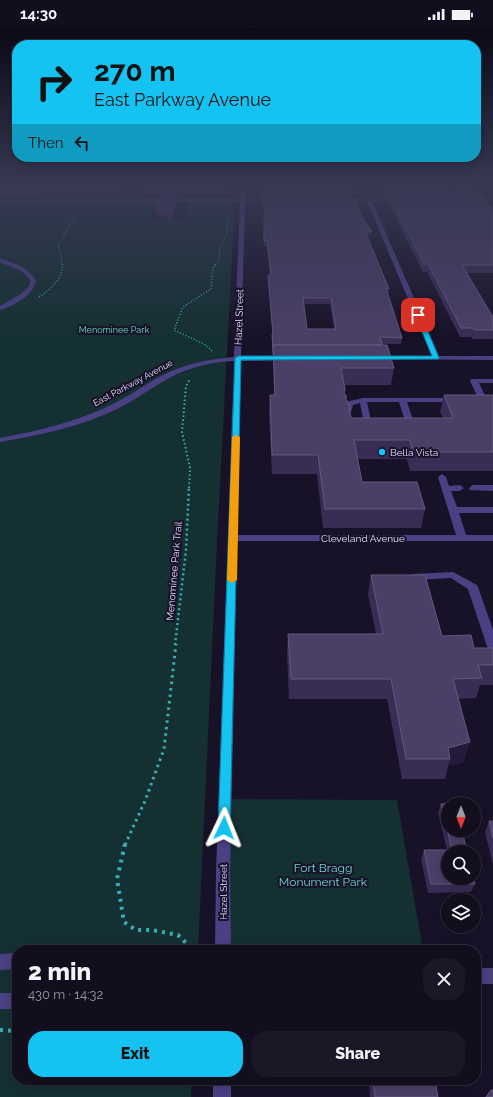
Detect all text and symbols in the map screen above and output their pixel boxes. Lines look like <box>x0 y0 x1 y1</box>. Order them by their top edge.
text: 14:30 <box>20 5 57 23</box>
text: 270 m <box>94 55 175 88</box>
icon: right <box>28 56 80 108</box>
text: East Parkway Avenue <box>94 89 271 110</box>
icon: left <box>71 132 93 154</box>
text: Then <box>28 134 63 152</box>
street label: Hazel Street <box>233 288 245 345</box>
pin <box>401 298 435 332</box>
icon: arrive <box>407 304 429 326</box>
park label: Menominee Park <box>79 325 149 335</box>
street label: East Parkway Avenue <box>92 357 175 408</box>
marker: Bella Vista <box>377 447 387 457</box>
place label: Bella Vista <box>390 447 438 458</box>
street label: Menominee Park Trail <box>164 521 184 621</box>
street label: Cleveland Avenue <box>321 533 405 544</box>
north arrow <box>441 797 481 837</box>
map controls <box>441 797 481 933</box>
position arrow <box>203 807 245 849</box>
button: search <box>441 845 481 885</box>
park label: Fort Bragg Monument Park <box>279 861 368 889</box>
street label: Hazel Street <box>218 863 229 920</box>
button: layers <box>441 893 481 933</box>
text: 2 min <box>28 957 91 986</box>
button: close <box>423 958 465 1000</box>
text: 430 m · 14:32 <box>28 987 103 1002</box>
button: Exit <box>28 1031 243 1077</box>
button: Share <box>251 1031 465 1077</box>

